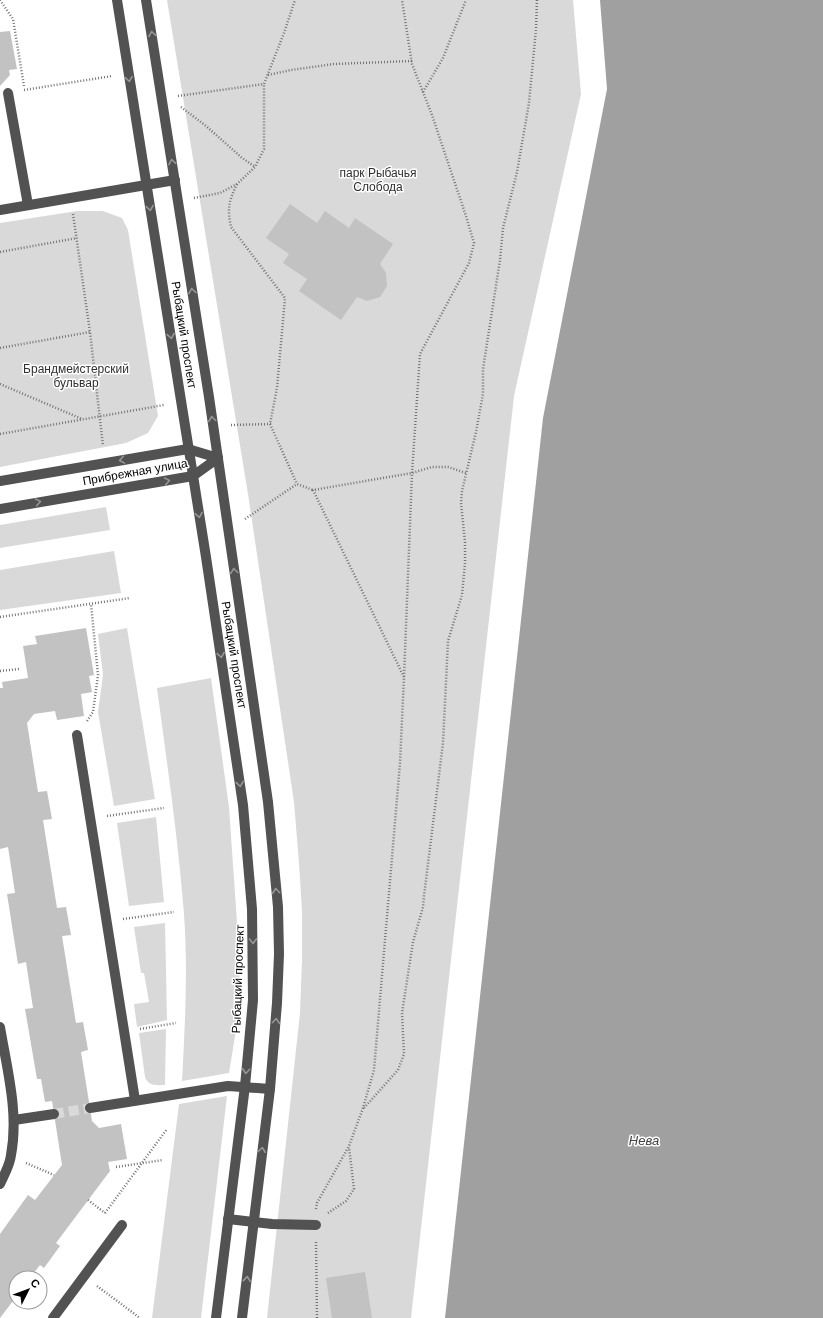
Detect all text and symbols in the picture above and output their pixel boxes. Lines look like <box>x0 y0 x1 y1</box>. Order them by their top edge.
one-way arrow <box>148 31 157 37</box>
one-way arrow <box>124 76 133 82</box>
one-way arrow <box>168 159 177 165</box>
park label: парк Рыбачья Слобода <box>339 166 417 194</box>
one-way arrow <box>145 204 154 211</box>
street label: Рыбацкий проспект <box>169 280 199 390</box>
one-way arrow <box>189 288 197 294</box>
one-way arrow <box>166 333 175 339</box>
park label: Брандмейстерский бульвар <box>23 362 129 390</box>
one-way arrow <box>208 416 217 422</box>
one-way arrow <box>119 455 125 464</box>
street label: Прибрежная улица <box>81 456 189 488</box>
one-way arrow <box>164 477 170 486</box>
one-way arrow <box>35 499 42 507</box>
one-way arrow <box>194 512 203 518</box>
one-way arrow <box>230 568 239 574</box>
street label: Рыбацкий проспект <box>219 600 249 710</box>
one-way arrow <box>216 652 225 658</box>
one-way arrow <box>235 781 244 787</box>
one-way arrow <box>272 888 281 894</box>
street label: Рыбацкий проспект <box>229 924 247 1034</box>
one-way arrow <box>249 938 257 944</box>
one-way arrow <box>271 1018 280 1024</box>
one-way arrow <box>242 1068 251 1074</box>
water label: Нева <box>629 1133 659 1148</box>
one-way arrow <box>257 1147 266 1153</box>
north arrow <box>8 1270 48 1310</box>
text: С <box>28 1276 43 1290</box>
one-way arrow <box>242 1276 251 1282</box>

